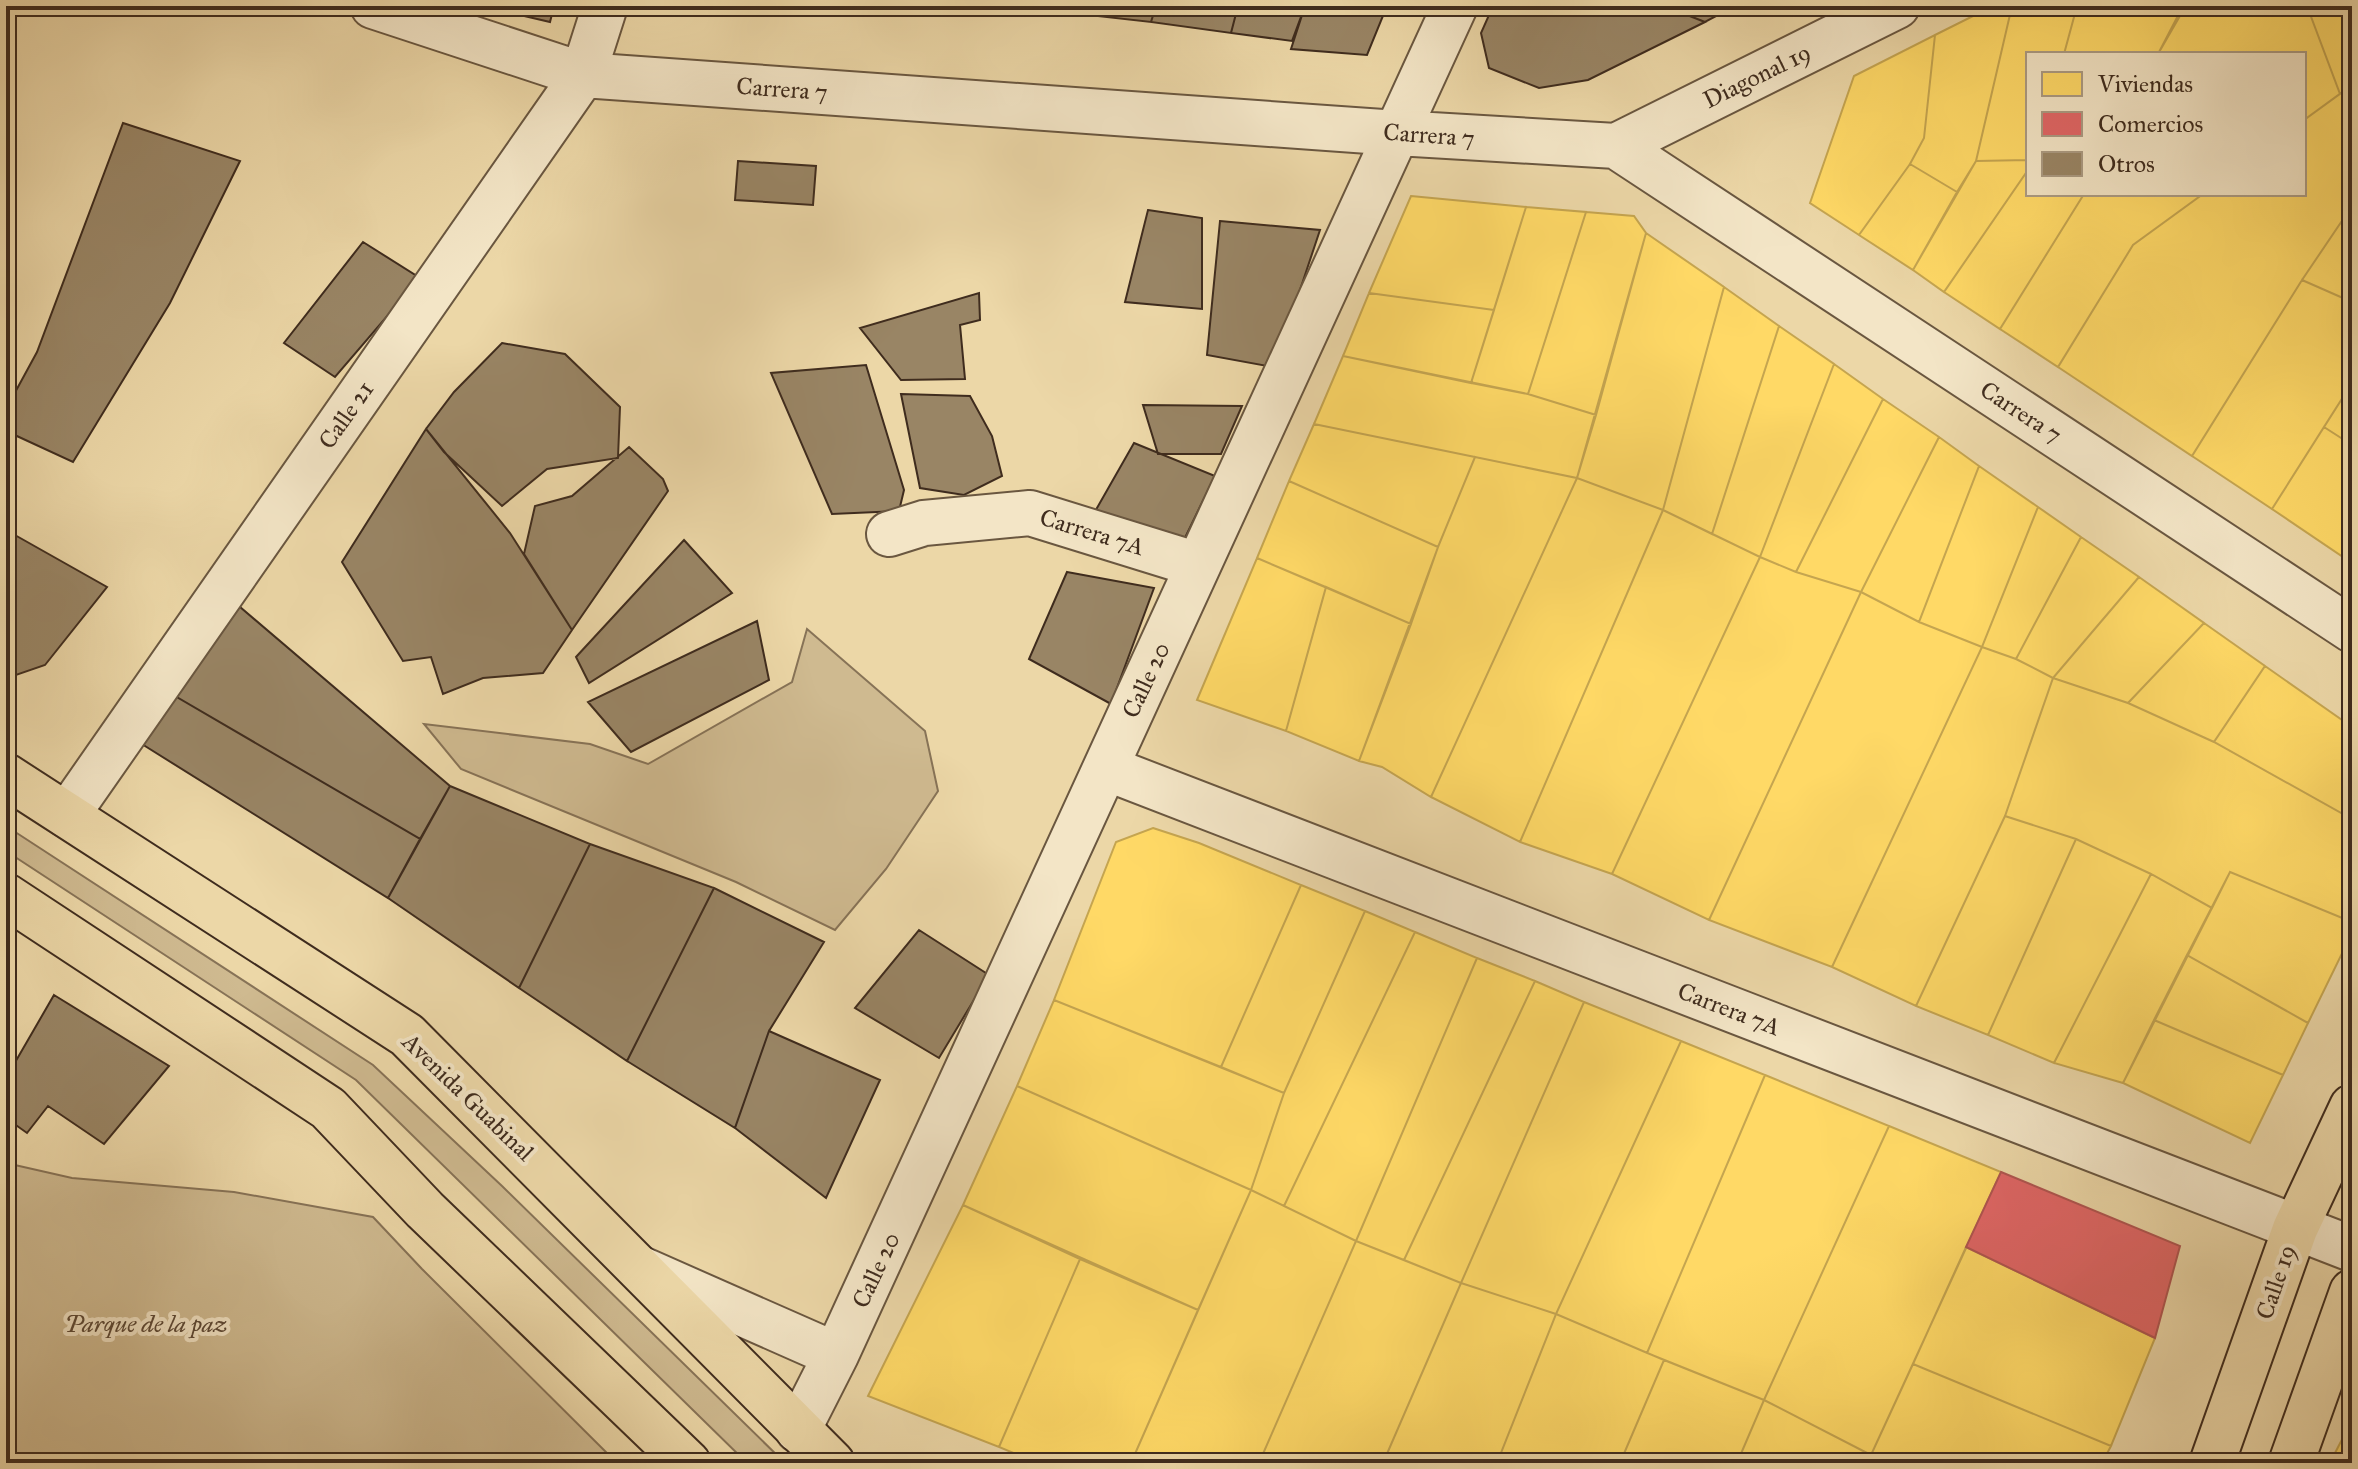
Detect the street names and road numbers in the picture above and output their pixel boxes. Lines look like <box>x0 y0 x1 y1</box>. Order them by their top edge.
street label: Diagonal 19 <box>1698 37 1816 115</box>
street label: Carrera 7 <box>735 71 829 107</box>
street label: Carrera 7 <box>1382 117 1476 153</box>
street label: Calle 21 <box>312 375 380 455</box>
street label: Carrera 7 <box>1974 375 2068 449</box>
street label: Carrera 7A <box>1036 502 1148 562</box>
street label: Calle 20 <box>1115 637 1177 723</box>
street label: Carrera 7A <box>1673 976 1785 1042</box>
street label: Avenida Guabinal <box>395 1026 540 1168</box>
street label: Calle 20 <box>845 1227 907 1313</box>
street label: Calle 19 <box>2249 1241 2303 1323</box>

